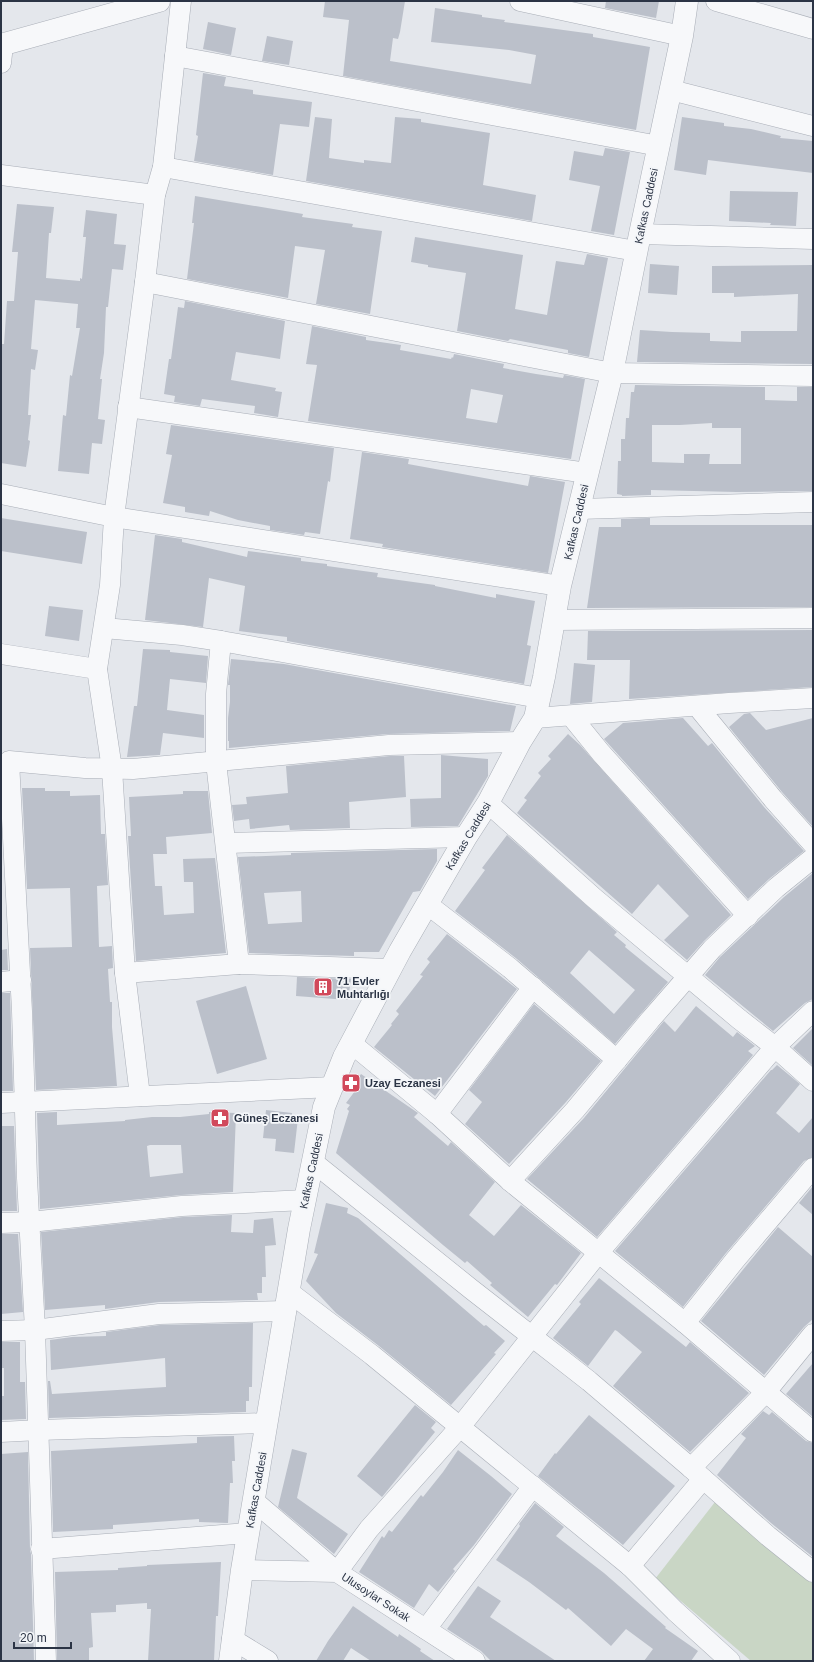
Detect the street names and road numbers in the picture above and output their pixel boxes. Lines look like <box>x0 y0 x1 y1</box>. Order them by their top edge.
street label: Kafkas Caddesi <box>632 167 660 245</box>
street label: Kafkas Caddesi <box>561 483 591 561</box>
street label: Kafkas Caddesi <box>443 800 493 872</box>
street label: Kafkas Caddesi <box>297 1132 325 1210</box>
street label: Kafkas Caddesi <box>243 1451 269 1529</box>
street label: Ulusoylar Sokak <box>339 1570 413 1624</box>

